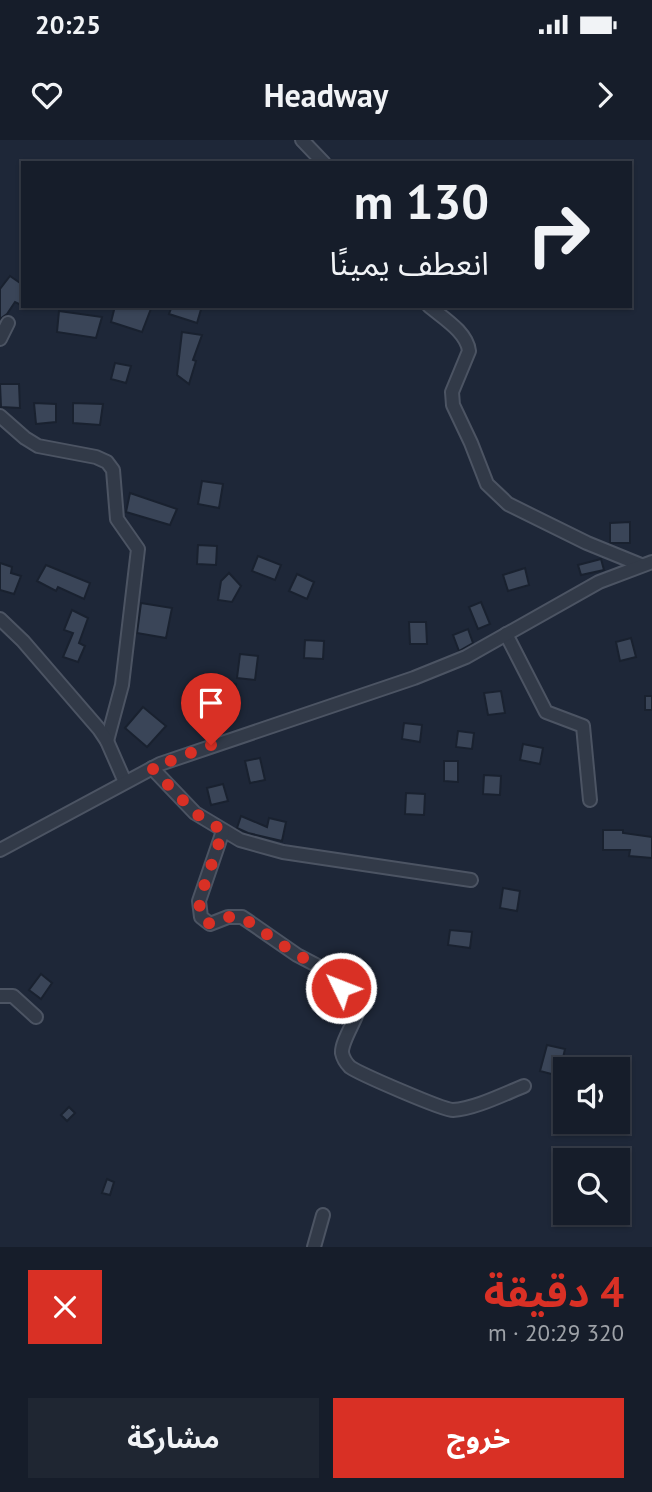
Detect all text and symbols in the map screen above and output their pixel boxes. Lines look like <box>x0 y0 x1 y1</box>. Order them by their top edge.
text: 20:25 <box>35 8 101 41</box>
text: Headway <box>264 74 388 116</box>
icon: heart <box>28 76 66 114</box>
icon: forward <box>586 76 624 114</box>
text: 130 m <box>354 169 489 233</box>
icon: right <box>513 189 604 280</box>
text: انعطف يمينًا <box>329 242 489 284</box>
pin <box>181 673 241 745</box>
icon: arrive <box>192 684 230 722</box>
position arrow <box>304 951 378 1025</box>
map controls <box>553 1057 630 1225</box>
button: sound <box>553 1057 630 1134</box>
button: search <box>553 1148 630 1225</box>
text: 4 دقيقة <box>484 1264 624 1319</box>
button: close <box>28 1270 102 1344</box>
text: 320 m · 20:29 <box>488 1318 624 1347</box>
button: مشاركة <box>28 1398 319 1478</box>
button: خروج <box>333 1398 624 1478</box>

